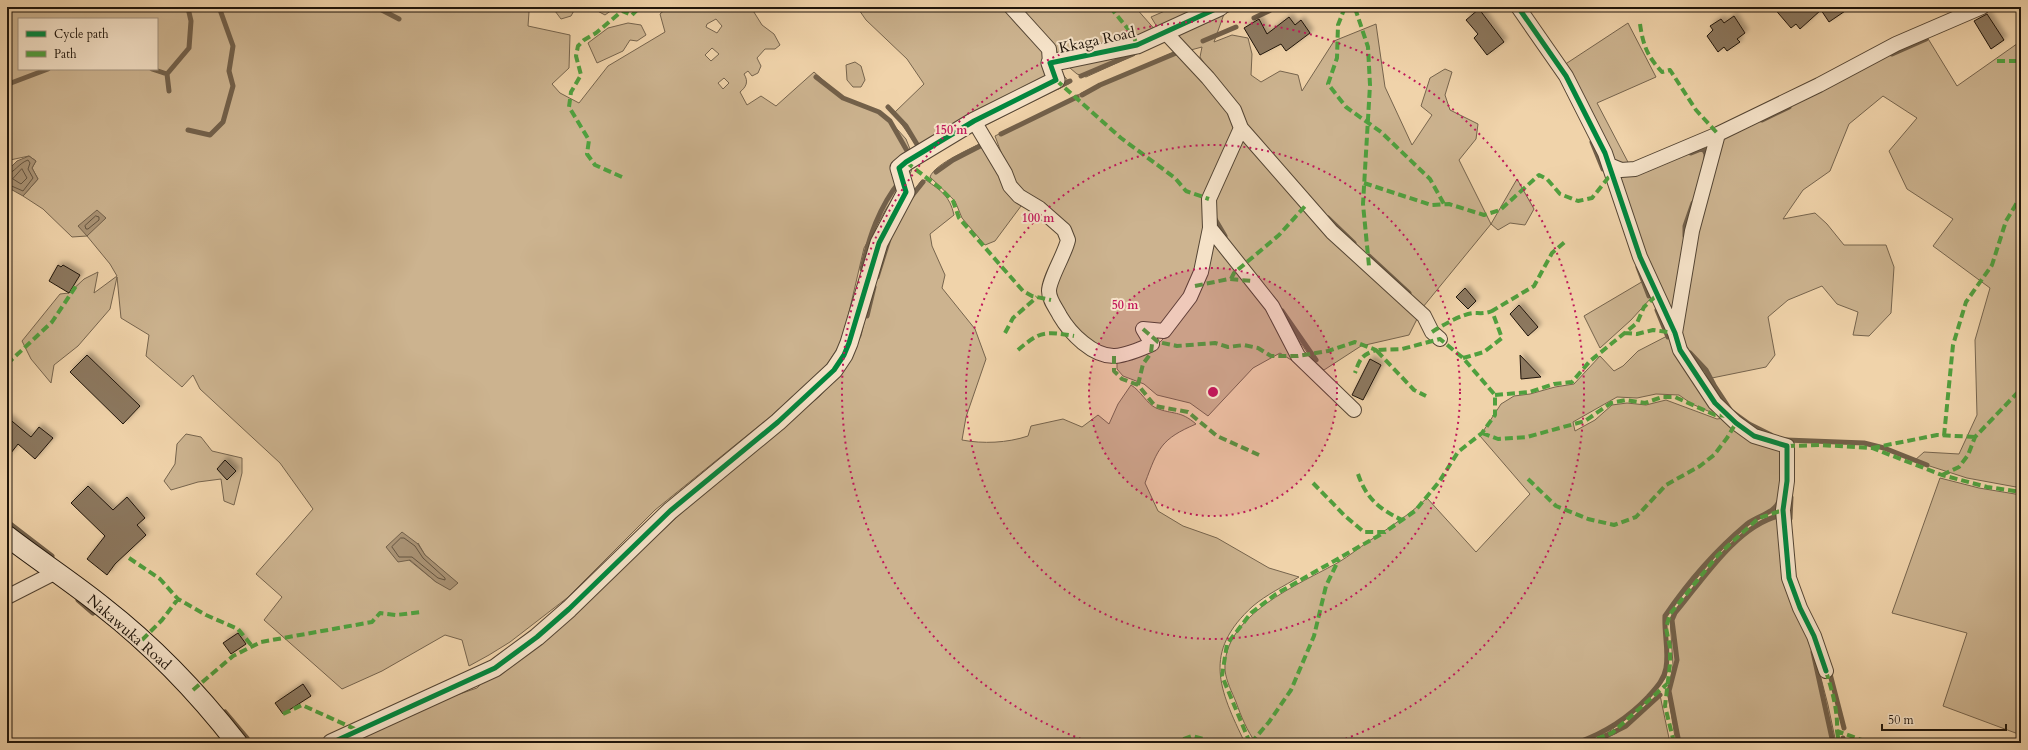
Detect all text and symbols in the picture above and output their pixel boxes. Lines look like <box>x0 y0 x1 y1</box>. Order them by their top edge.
legend <box>18 18 158 70</box>
street label: Kkaga Road <box>1057 22 1137 58</box>
text: Cycle path <box>54 26 109 42</box>
text: Path <box>54 46 77 62</box>
text: 150 m <box>935 122 968 138</box>
text: 100 m <box>1022 210 1055 226</box>
text: 50 m <box>1112 297 1139 313</box>
centre of rings <box>1206 385 1220 399</box>
street label: Nakawuka Road <box>83 590 175 674</box>
scale bar <box>1882 706 2006 732</box>
text: 50 m <box>1888 712 1915 728</box>

